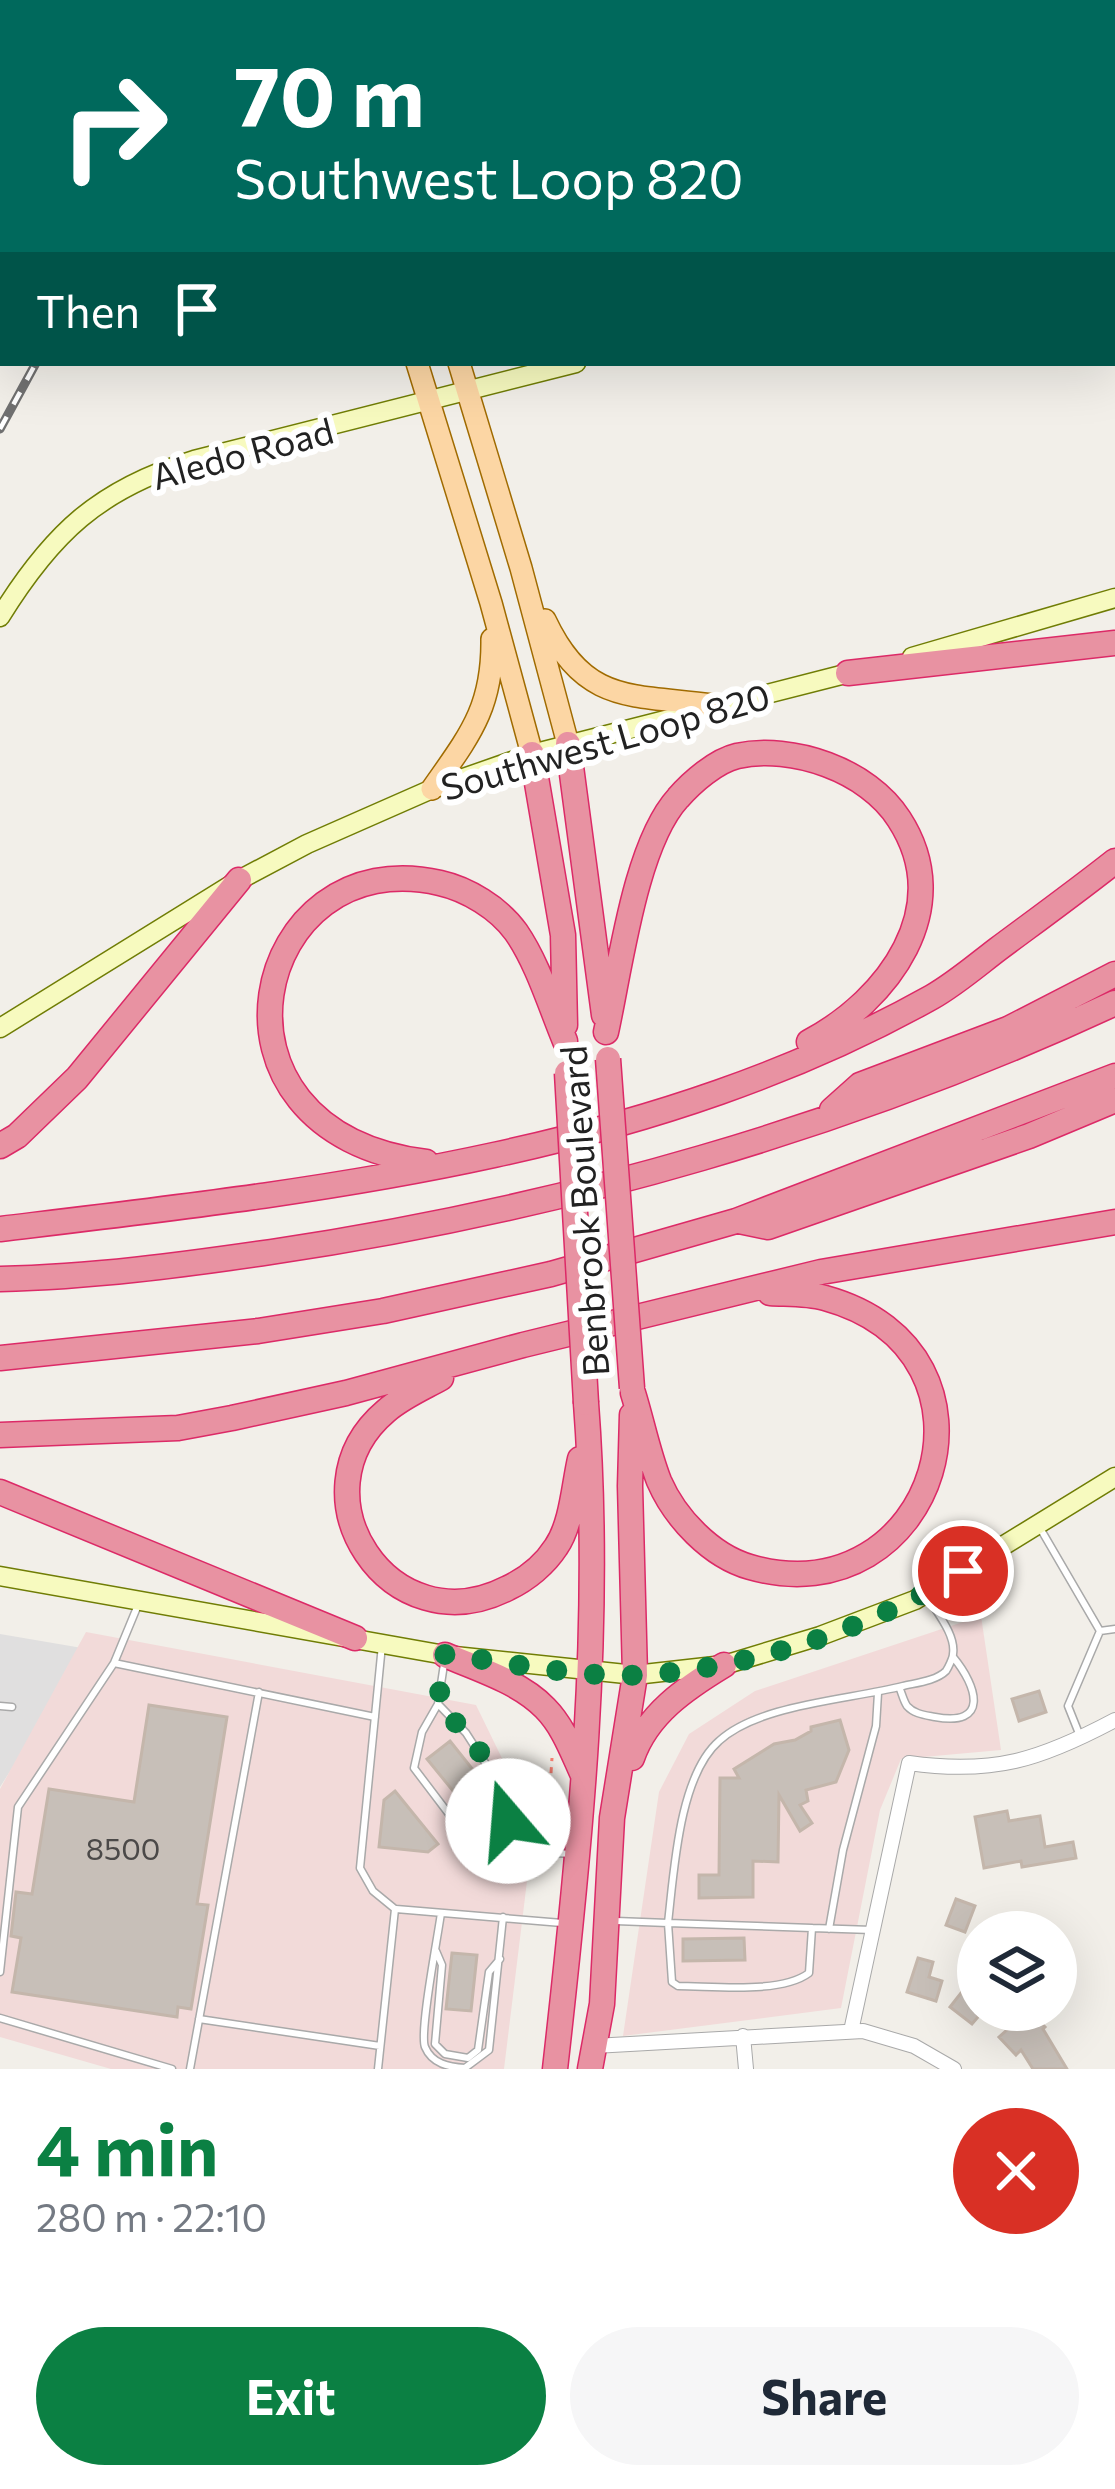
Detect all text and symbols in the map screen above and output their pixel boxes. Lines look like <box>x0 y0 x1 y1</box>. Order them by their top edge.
text: 70 m <box>234 42 425 144</box>
icon: right <box>36 48 192 204</box>
text: Southwest Loop 820 <box>234 144 744 210</box>
icon: arrive <box>164 276 230 342</box>
text: Then <box>36 282 140 337</box>
street label: Aledo Road <box>146 407 338 497</box>
street label: Southwest Loop 820 <box>436 672 774 808</box>
street label: Benbrook Boulevard <box>549 1044 617 1378</box>
pin <box>912 1520 1014 1622</box>
icon: arrive <box>930 1538 996 1604</box>
position arrow <box>445 1758 571 1884</box>
house number: 8500 <box>86 1829 160 1866</box>
map controls <box>957 1911 1077 2031</box>
button: layers <box>957 1911 1077 2031</box>
text: 4 min <box>36 2103 218 2191</box>
button: close <box>953 2108 1079 2234</box>
text: 280 m · 22:10 <box>36 2192 267 2240</box>
button: Exit <box>36 2327 546 2465</box>
button: Share <box>570 2327 1079 2465</box>

